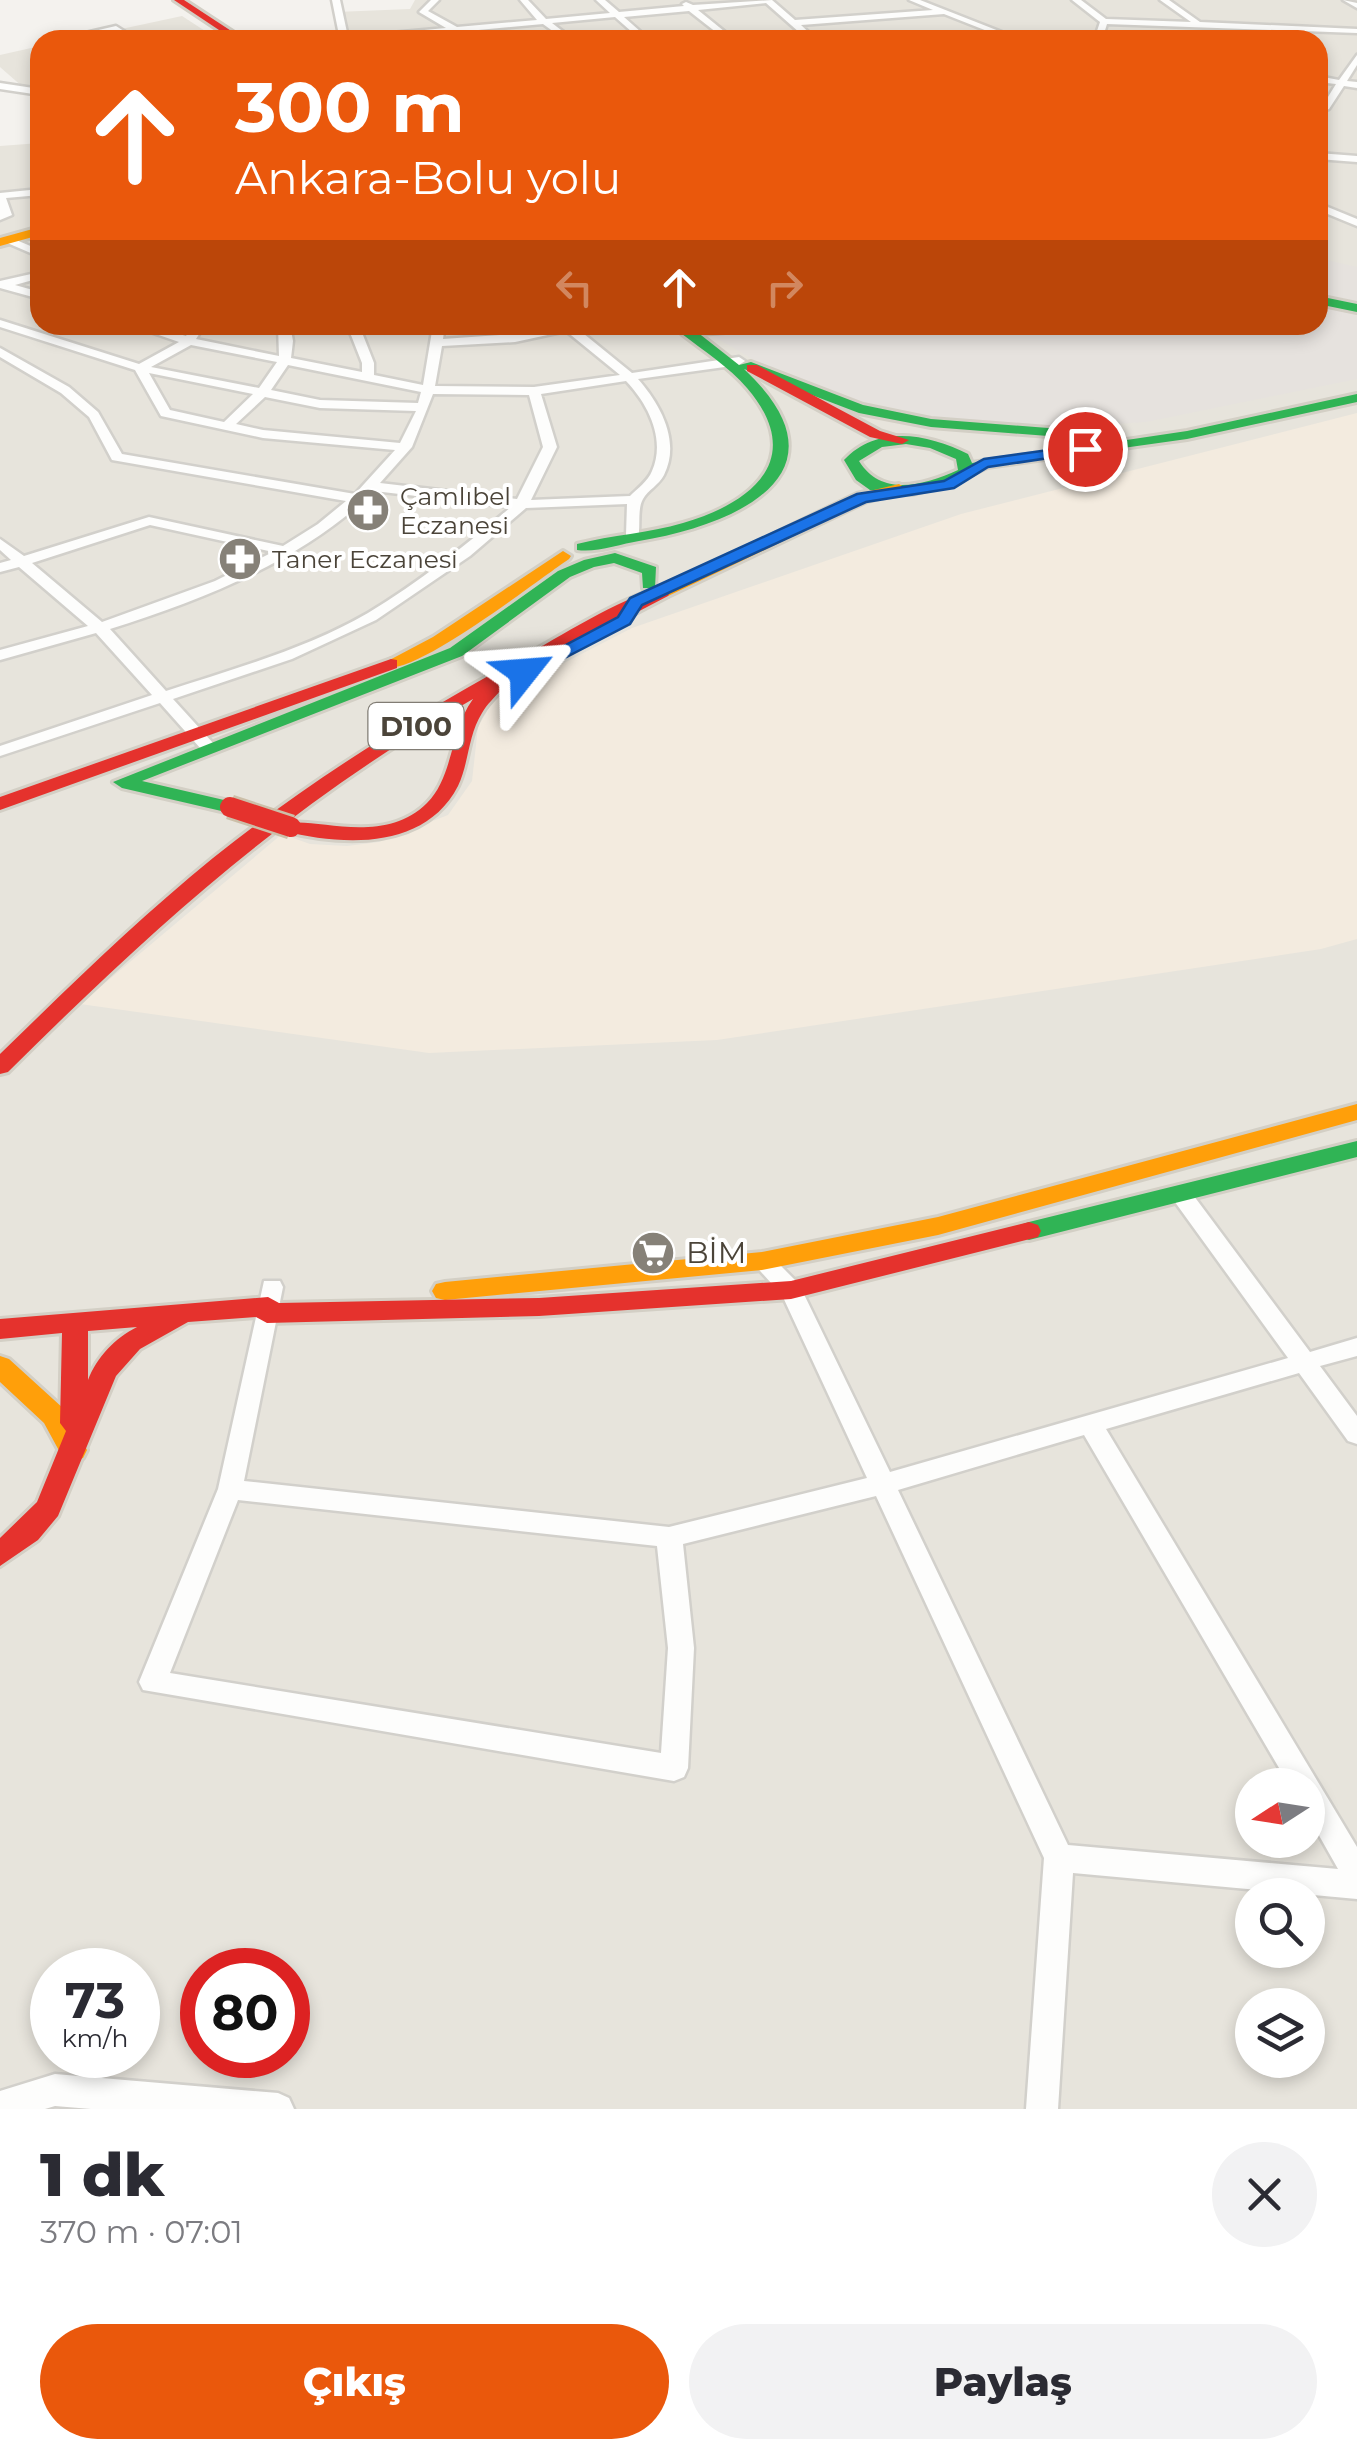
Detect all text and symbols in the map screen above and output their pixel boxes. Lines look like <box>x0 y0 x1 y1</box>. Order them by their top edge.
text: 300 m <box>235 64 465 150</box>
icon: ahead <box>70 70 200 200</box>
text: Ankara-Bolu yolu <box>235 150 621 205</box>
icon: left <box>547 260 602 315</box>
icon: ahead <box>652 260 707 315</box>
icon: right <box>757 260 812 315</box>
pin <box>1043 407 1128 492</box>
icon: arrive <box>1058 422 1113 477</box>
place label: Çamlıbel Eczanesi <box>400 481 511 540</box>
pharmacy icon: Çamlıbel Eczanesi <box>345 487 391 533</box>
pharmacy icon: Taner Eczanesi <box>217 536 263 582</box>
place label: Taner Eczanesi <box>272 544 458 574</box>
position arrow <box>472 620 576 724</box>
road number: D100 <box>368 703 464 749</box>
supermarket icon: BİM <box>630 1230 676 1276</box>
place label: BİM <box>686 1234 746 1271</box>
north arrow <box>1235 1768 1325 1858</box>
map controls <box>1235 1768 1325 2078</box>
button: search <box>1235 1878 1325 1968</box>
speed limit sign: 80 <box>180 1948 310 2078</box>
text: 73 <box>65 1970 125 2031</box>
button: layers <box>1235 1988 1325 2078</box>
text: km/h <box>62 2023 128 2053</box>
text: 1 dk <box>40 2138 164 2211</box>
button: close <box>1212 2142 1317 2247</box>
text: 370 m · 07:01 <box>40 2212 243 2251</box>
button: Çıkış <box>40 2324 669 2439</box>
button: Paylaş <box>689 2324 1317 2439</box>

